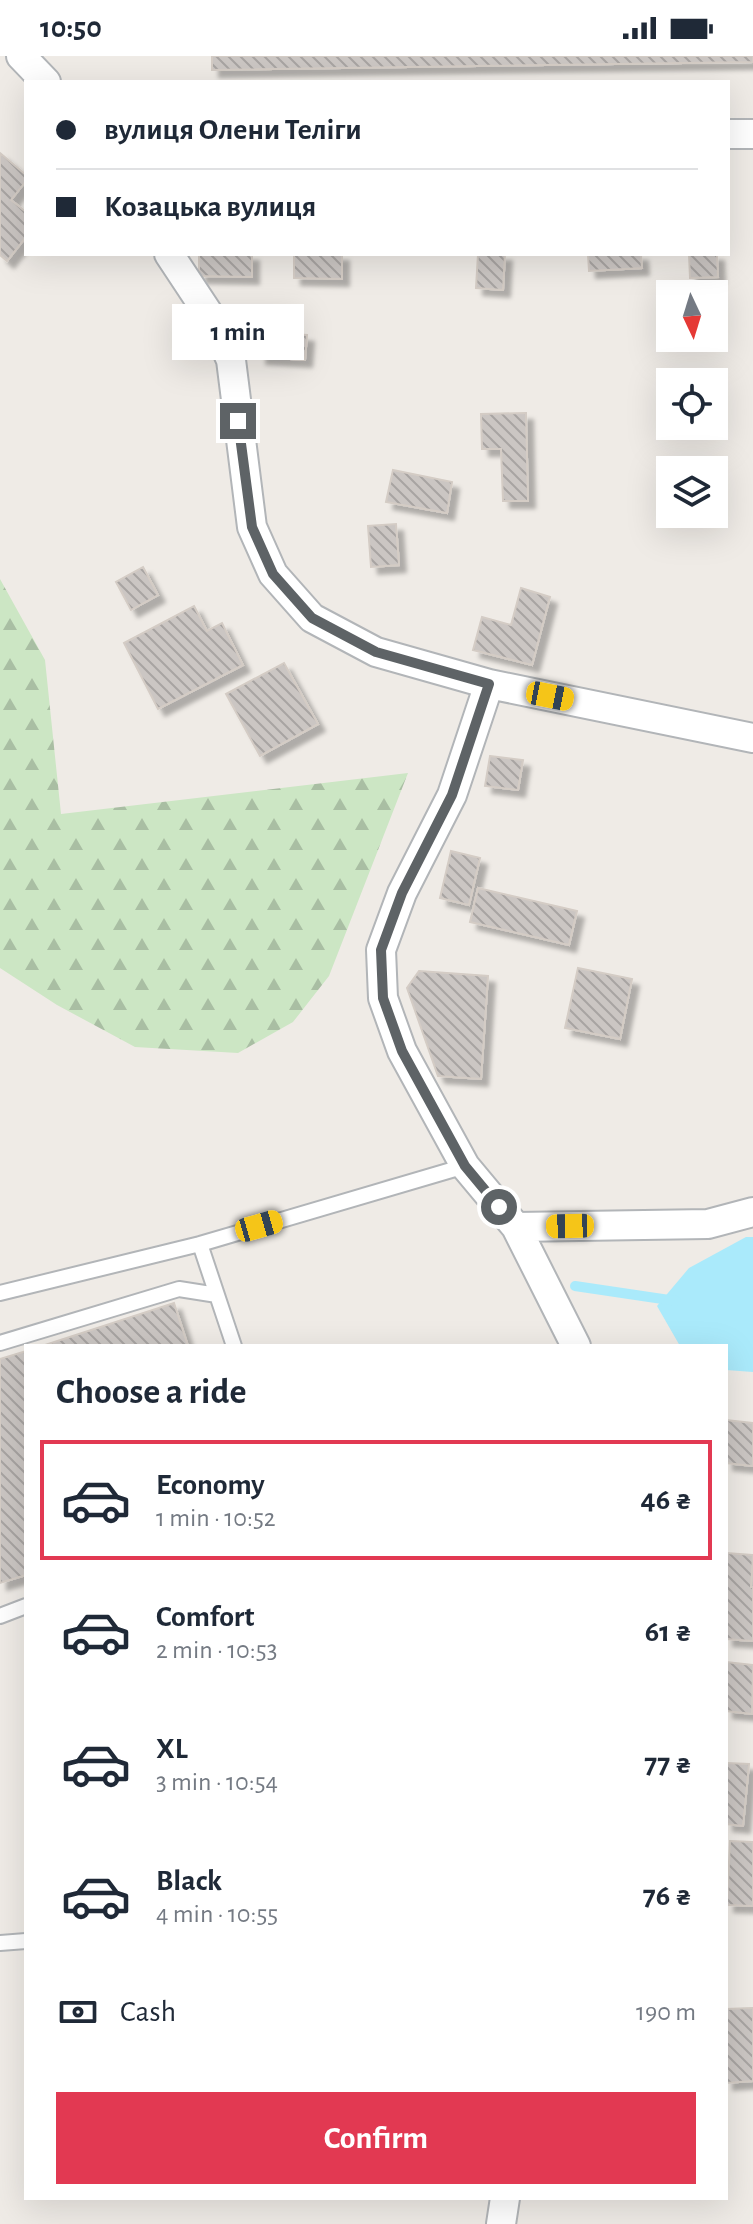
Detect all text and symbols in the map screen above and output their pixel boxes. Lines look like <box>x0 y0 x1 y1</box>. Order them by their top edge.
text: 10:50 <box>40 13 102 43</box>
text: вулиця Олени Теліги <box>104 115 362 145</box>
text: Козацька вулиця <box>104 192 316 222</box>
north arrow <box>656 280 728 352</box>
map controls <box>656 280 728 528</box>
callout: 1 min <box>172 305 304 361</box>
text: 1 min <box>211 319 265 345</box>
button: locate <box>656 368 728 440</box>
route end <box>220 403 256 439</box>
button: layers <box>656 456 728 528</box>
car <box>524 680 576 712</box>
route start <box>481 1189 517 1225</box>
car <box>233 1208 285 1244</box>
car <box>546 1214 594 1238</box>
text: Choose a ride <box>56 1374 246 1410</box>
icon: car <box>60 1464 132 1536</box>
text: Economy <box>156 1470 265 1500</box>
text: 46 ₴ <box>641 1485 692 1515</box>
text: 1 min · 10:52 <box>156 1505 276 1531</box>
icon: car <box>60 1596 132 1668</box>
text: Comfort <box>156 1602 255 1632</box>
text: 61 ₴ <box>645 1617 692 1647</box>
text: 2 min · 10:53 <box>156 1637 277 1663</box>
icon: car <box>60 1728 132 1800</box>
text: XL <box>156 1734 188 1764</box>
text: 77 ₴ <box>644 1749 692 1779</box>
text: 3 min · 10:54 <box>156 1769 278 1795</box>
icon: car <box>60 1860 132 1932</box>
text: Black <box>156 1866 222 1896</box>
text: 76 ₴ <box>643 1881 692 1911</box>
text: 4 min · 10:55 <box>156 1901 278 1927</box>
icon: cash <box>56 1990 100 2034</box>
text: Cash <box>120 1997 176 2027</box>
text: 190 m <box>636 1999 696 2025</box>
button: Confirm <box>56 2092 696 2184</box>

